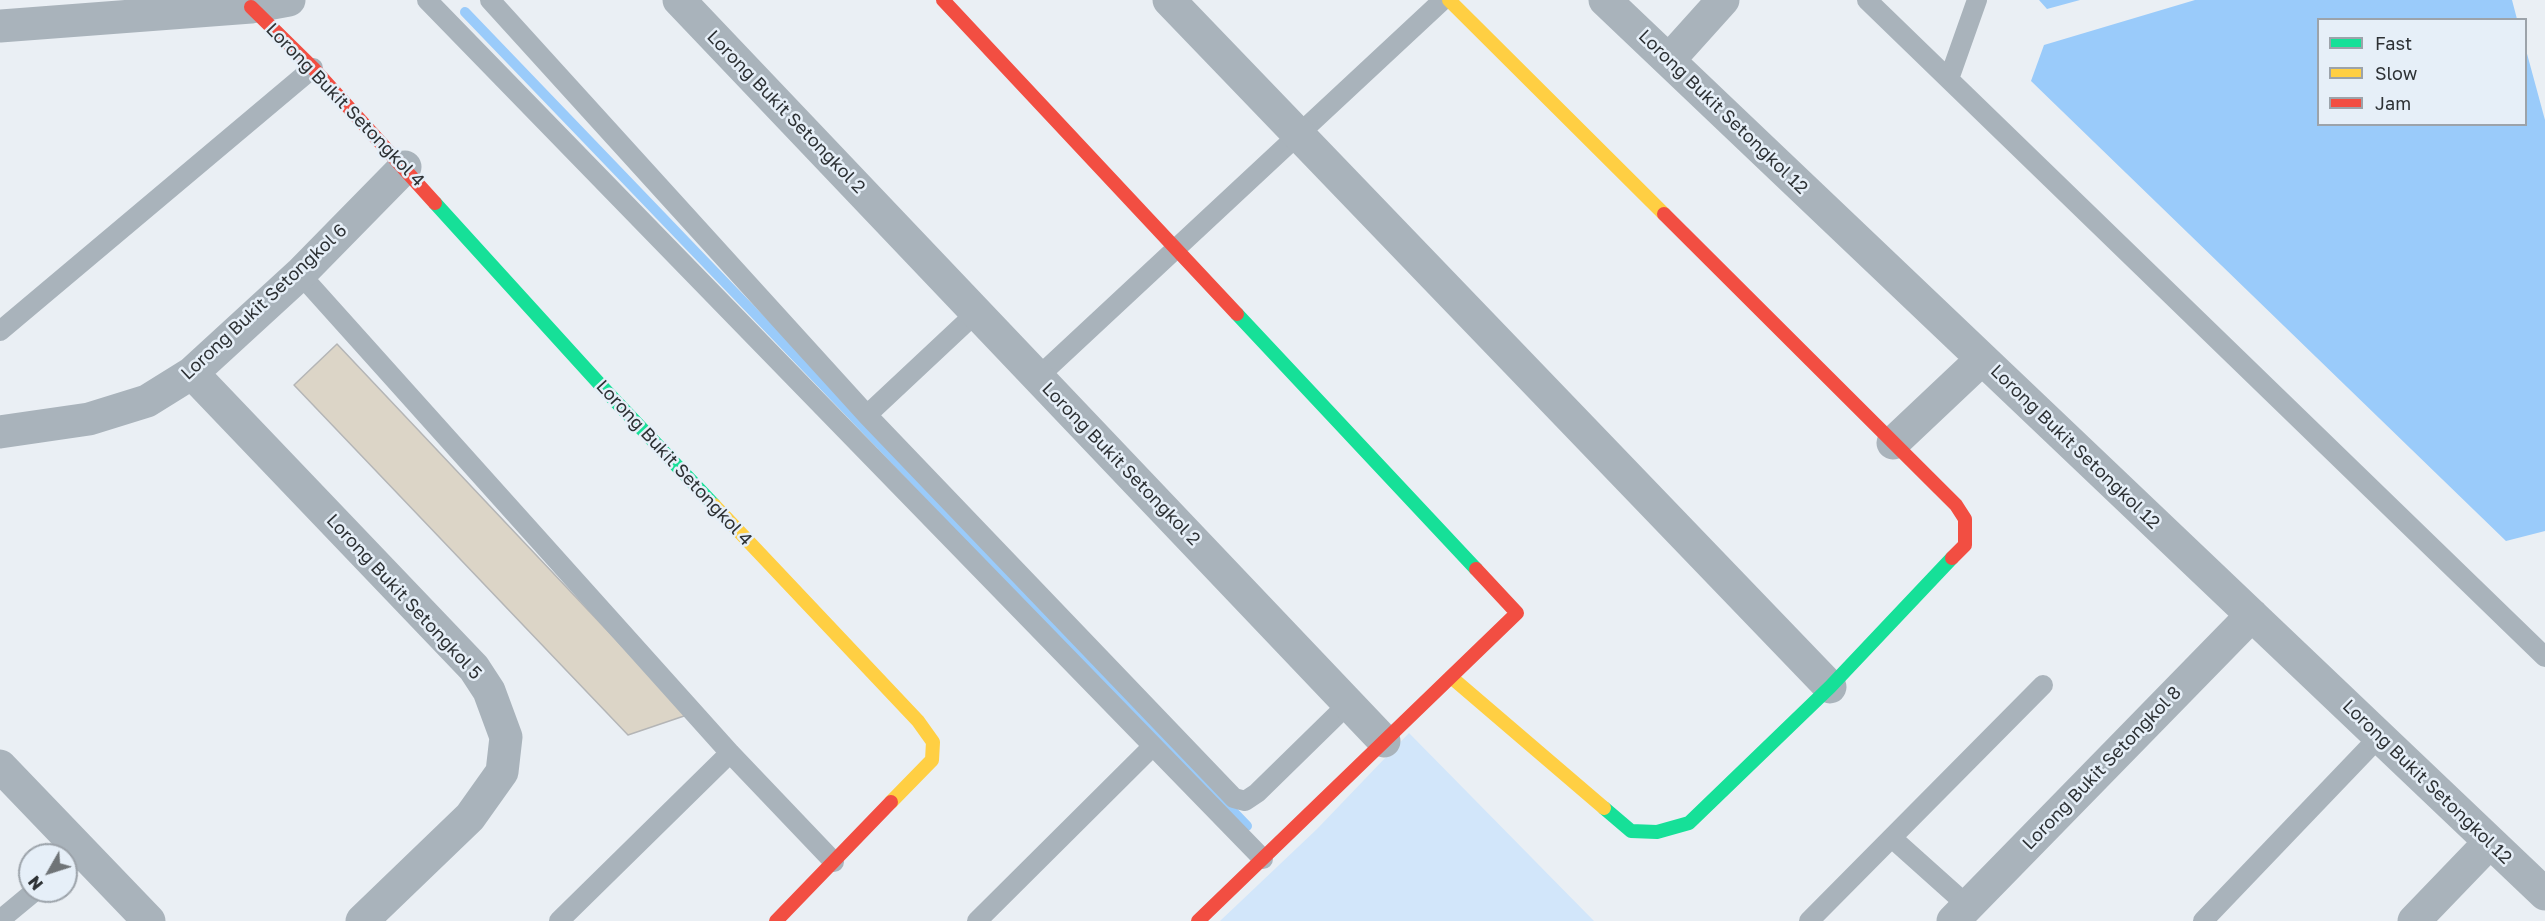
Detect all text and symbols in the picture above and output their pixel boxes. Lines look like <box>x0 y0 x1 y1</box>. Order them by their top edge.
legend <box>2317 18 2527 126</box>
street label: Lorong Bukit Setongkol 4 <box>261 19 429 191</box>
street label: Lorong Bukit Setongkol 12 <box>1634 25 1812 199</box>
street label: Lorong Bukit Setongkol 2 <box>702 26 870 198</box>
text: Fast <box>2375 32 2412 54</box>
text: Slow <box>2375 62 2417 84</box>
text: Jam <box>2375 92 2411 114</box>
street label: Lorong Bukit Setongkol 6 <box>177 220 351 384</box>
street label: Lorong Bukit Setongkol 12 <box>1986 360 2164 534</box>
street label: Lorong Bukit Setongkol 4 <box>592 376 756 550</box>
street label: Lorong Bukit Setongkol 2 <box>1037 378 1205 550</box>
street label: Lorong Bukit Setongkol 5 <box>322 510 486 684</box>
street label: Lorong Bukit Setongkol 8 <box>2018 682 2186 854</box>
street label: Lorong Bukit Setongkol 12 <box>2338 695 2516 869</box>
north arrow <box>18 843 78 903</box>
text: N <box>24 872 47 894</box>

